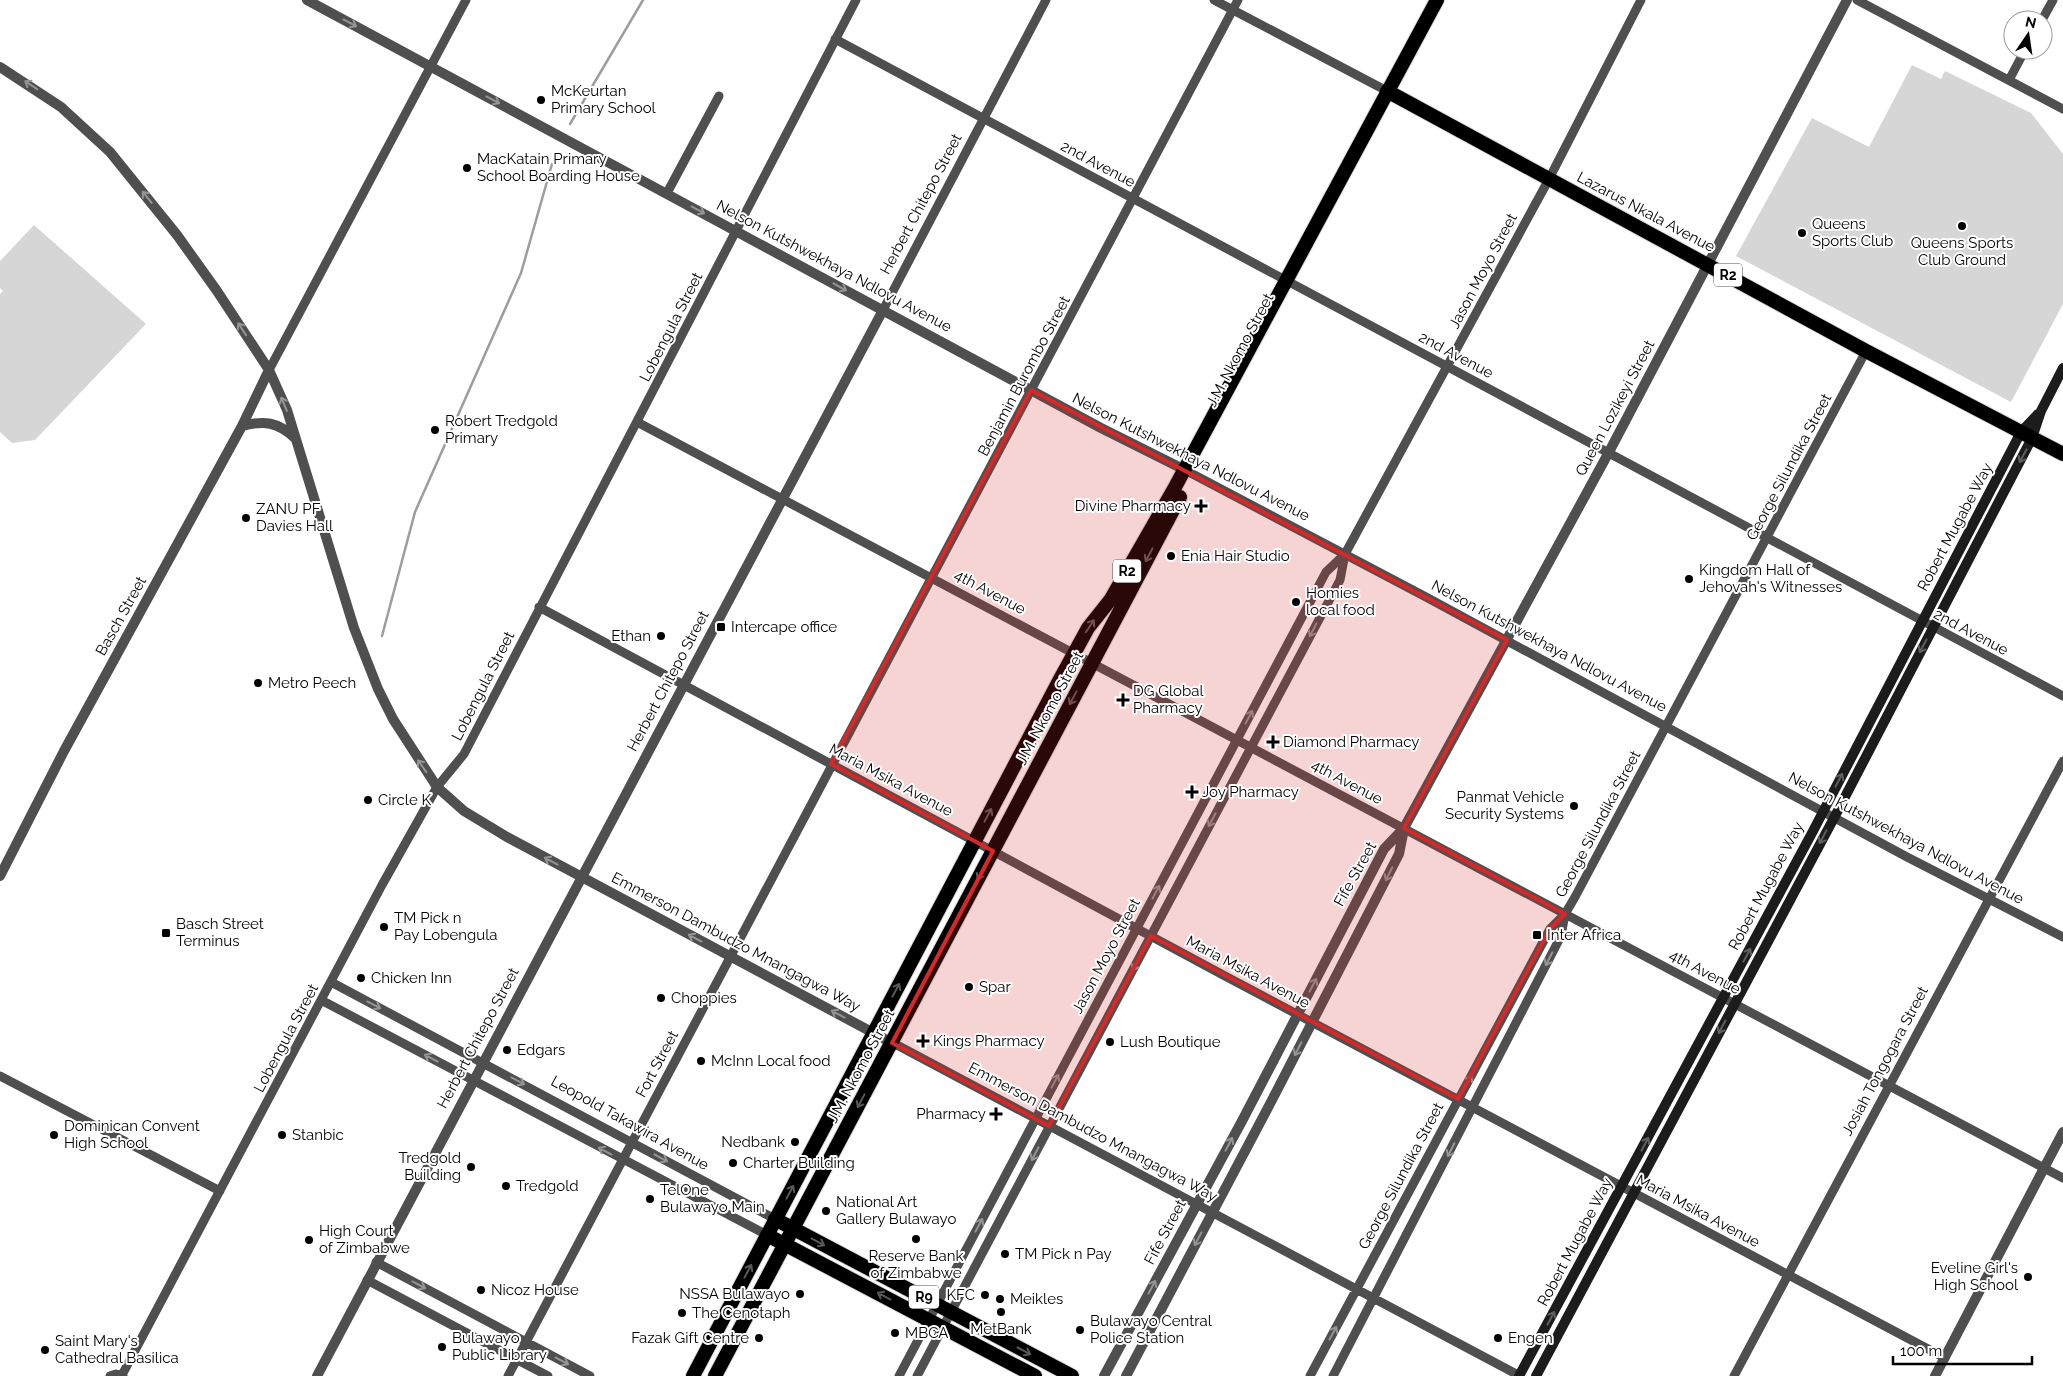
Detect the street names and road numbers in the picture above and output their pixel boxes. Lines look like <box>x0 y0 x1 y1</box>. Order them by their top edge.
street label: Herbert Chitepo Street <box>876 131 966 277</box>
street label: 2nd Avenue <box>1058 137 1139 191</box>
street label: Lazarus Nkala Avenue <box>1574 168 1718 256</box>
street label: Nelson Kutshwekhaya Ndlovu Avenue <box>713 196 955 336</box>
street label: Jason Moyo Street <box>1445 210 1521 332</box>
road number: R2 <box>1714 264 1742 286</box>
street label: Lobengula Street <box>636 269 706 385</box>
street label: J.M. Nkomo Street <box>1202 290 1278 410</box>
street label: Benjamin Burombo Street <box>974 293 1074 459</box>
street label: 2nd Avenue <box>1416 328 1497 382</box>
street label: Queen Lozikeyi Street <box>1572 337 1658 479</box>
street label: Nelson Kutshwekhaya Ndlovu Avenue <box>1069 389 1313 525</box>
street label: George Silundika Street <box>1743 391 1835 543</box>
street label: Robert Mugabe Way <box>1914 460 1996 594</box>
road number: R2 <box>1113 560 1141 582</box>
street label: 4th Avenue <box>951 566 1029 618</box>
street label: Basch Street <box>92 573 150 659</box>
street label: Nelson Kutshwekhaya Ndlovu Avenue <box>1428 576 1670 716</box>
street label: 2nd Avenue <box>1931 605 2012 659</box>
street label: Herbert Chitepo Street <box>623 608 713 754</box>
street label: Lobengula Street <box>448 628 518 744</box>
street label: J.M. Nkomo Street <box>1012 648 1088 768</box>
street label: Maria Msika Avenue <box>826 740 956 820</box>
street label: George Silundika Street <box>1552 748 1644 900</box>
street label: 4th Avenue <box>1308 756 1386 808</box>
street label: Nelson Kutshwekhaya Ndlovu Avenue <box>1785 768 2027 908</box>
street label: Robert Mugabe Way <box>1725 819 1807 953</box>
street label: Fife Street <box>1330 839 1380 909</box>
street label: Emmerson Dambudzo Mnangagwa Way <box>608 868 864 1016</box>
street label: Jason Moyo Street <box>1068 895 1144 1017</box>
street label: Maria Msika Avenue <box>1183 932 1313 1012</box>
street label: 4th Avenue <box>1666 946 1744 998</box>
street label: Herbert Chitepo Street <box>433 965 523 1111</box>
street label: Lobengula Street <box>250 981 322 1095</box>
street label: Josiah Tongogara Street <box>1838 983 1932 1139</box>
street label: J.M. Nkomo Street <box>823 1006 899 1126</box>
street label: Fort Street <box>632 1028 682 1100</box>
street label: Emmerson Dambudzo Mnangagwa Way <box>965 1058 1221 1206</box>
street label: Leopold Takawira Avenue <box>548 1072 712 1174</box>
street label: George Silundika Street <box>1355 1100 1447 1252</box>
street label: Maria Msika Avenue <box>1633 1171 1763 1251</box>
street label: Robert Mugabe Way <box>1534 1175 1616 1309</box>
street label: Fife Street <box>1140 1196 1190 1268</box>
road number: R9 <box>909 1285 939 1308</box>

